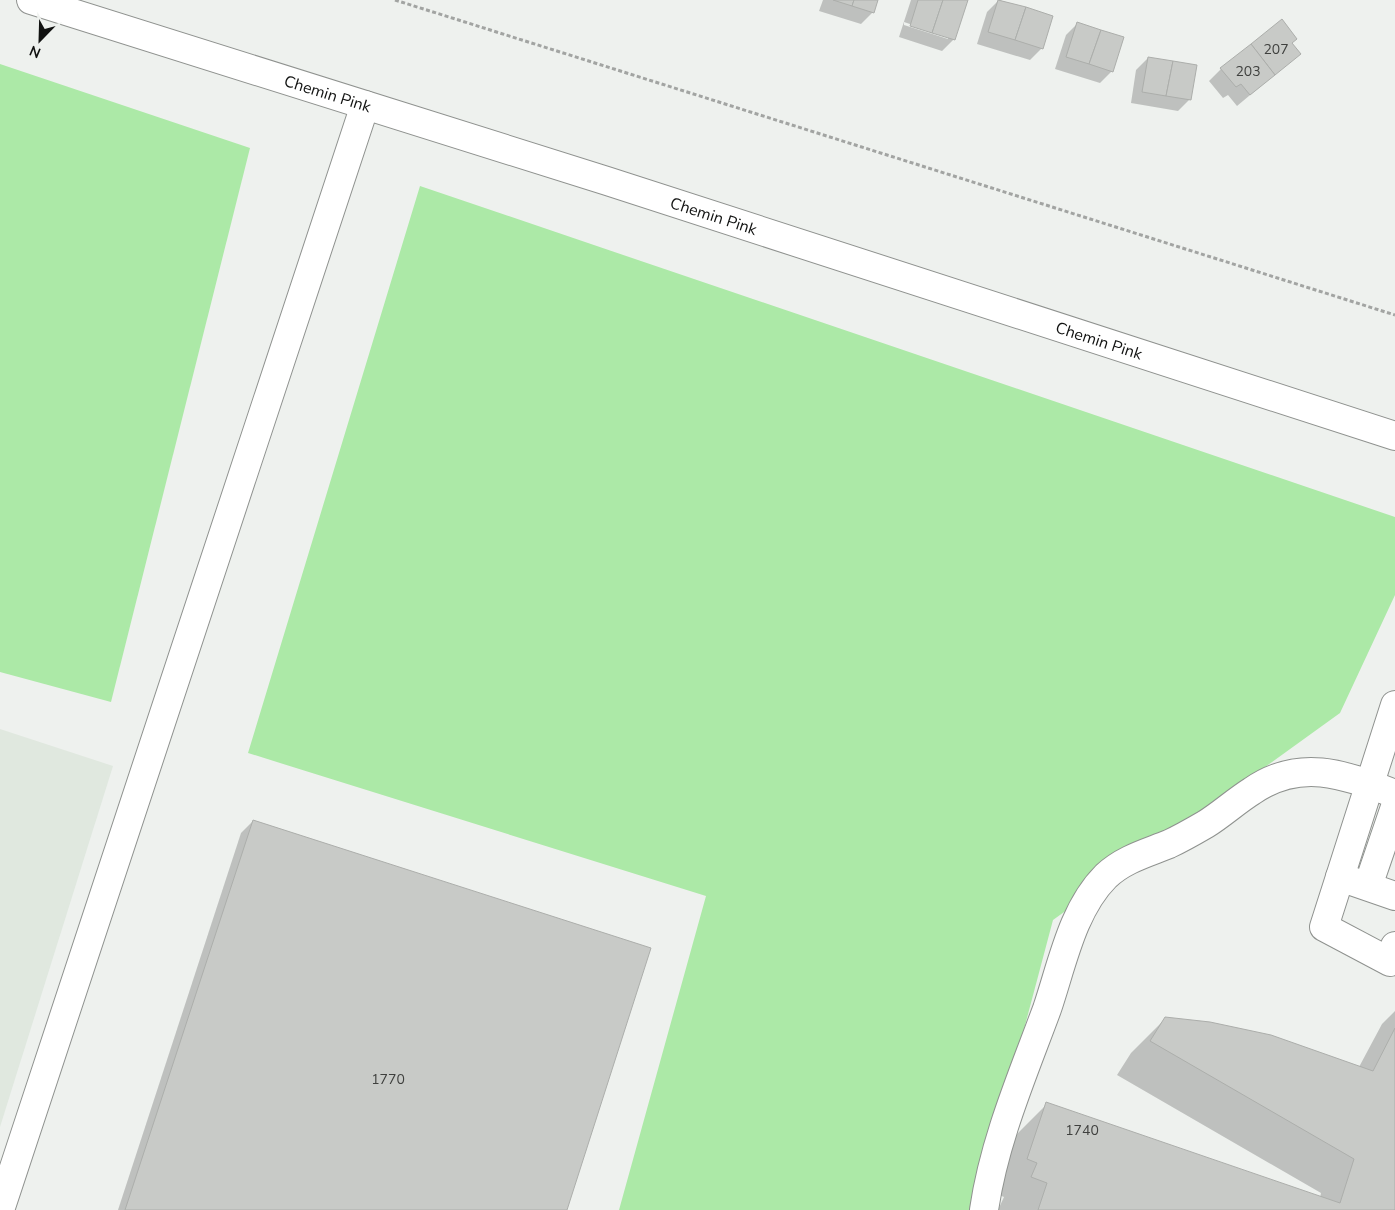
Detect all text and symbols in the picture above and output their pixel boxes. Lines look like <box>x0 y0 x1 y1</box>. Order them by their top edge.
north arrow <box>15 15 65 65</box>
house number: 207 <box>1263 40 1289 59</box>
text: N <box>27 41 44 62</box>
house number: 203 <box>1235 62 1261 81</box>
street label: Chemin Pink <box>281 70 375 118</box>
street label: Chemin Pink <box>667 192 761 241</box>
street label: Chemin Pink <box>1053 317 1146 366</box>
house number: 1770 <box>371 1070 405 1089</box>
house number: 1740 <box>1065 1121 1099 1140</box>

